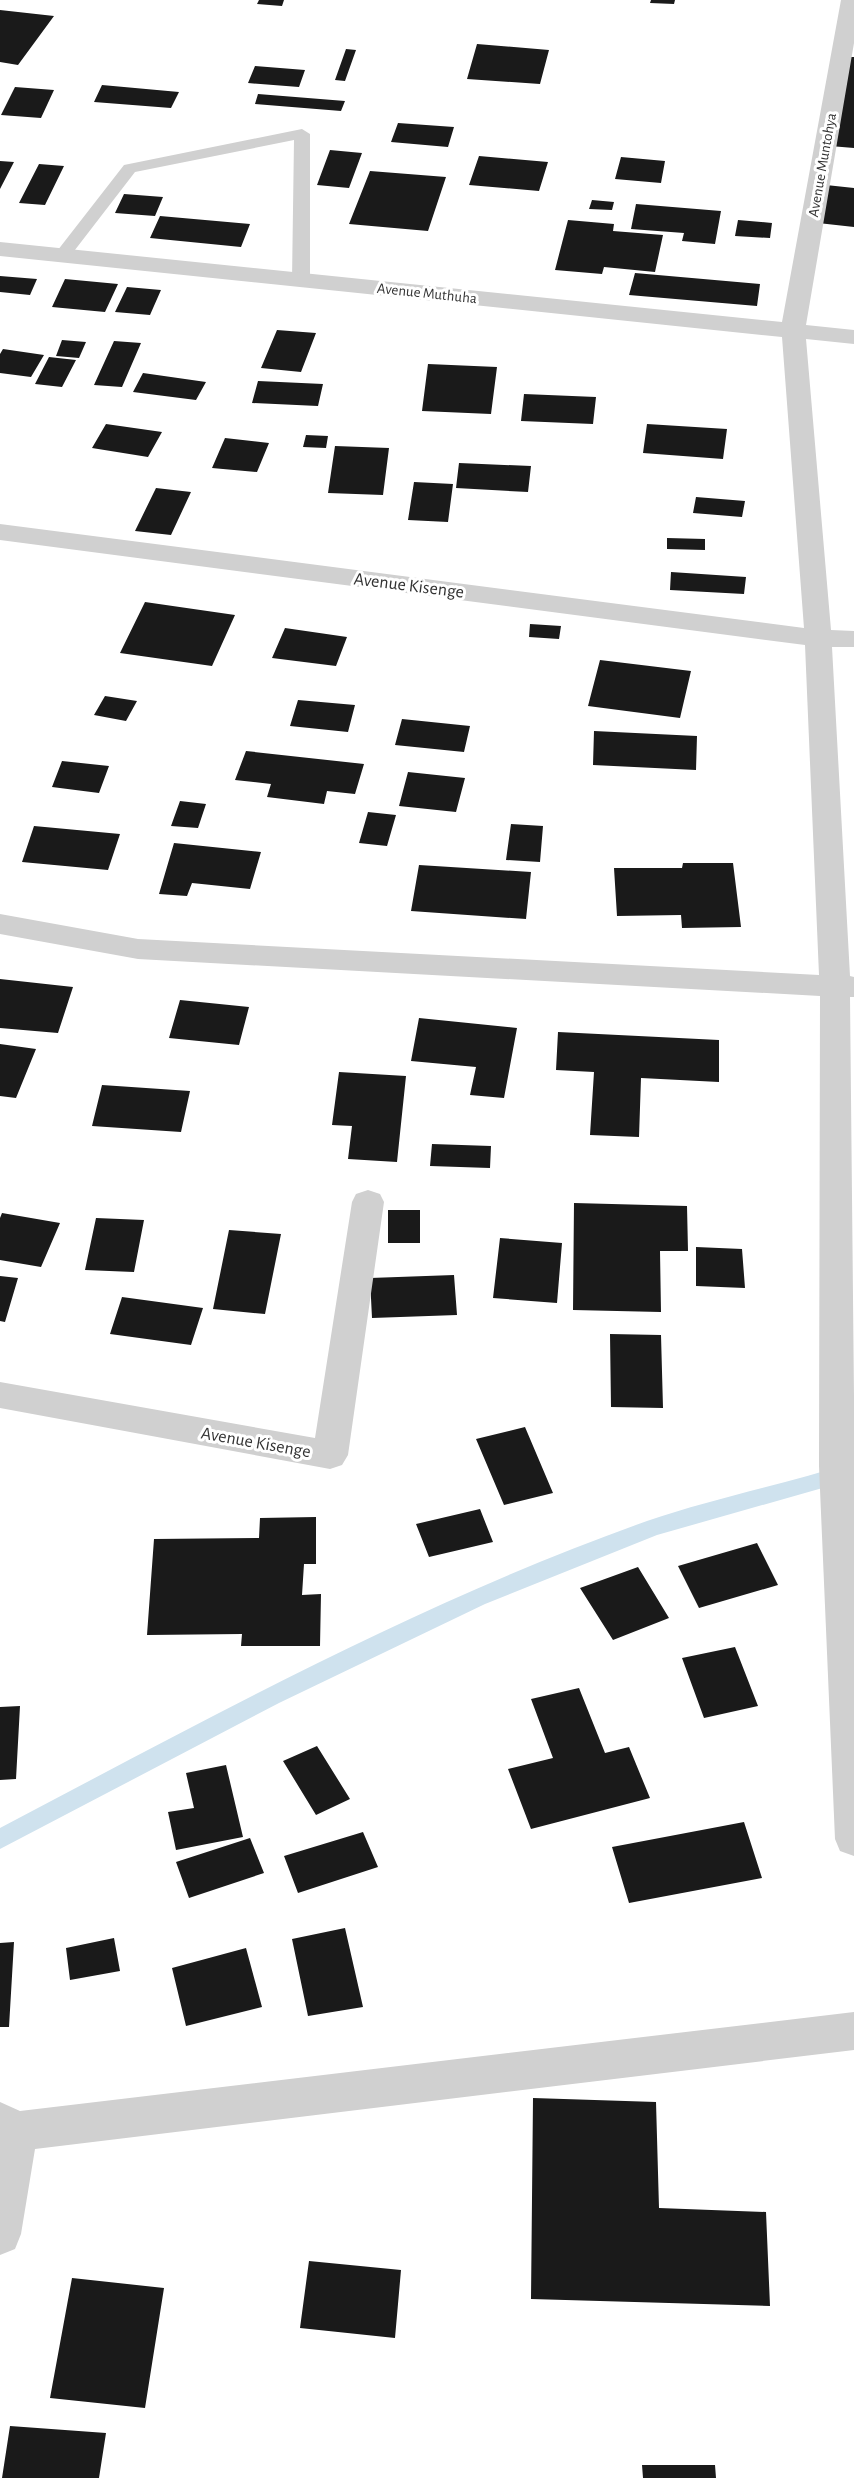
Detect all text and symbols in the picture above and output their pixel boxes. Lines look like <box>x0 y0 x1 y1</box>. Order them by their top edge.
street label: Avenue Muntohya <box>806 112 839 218</box>
street label: Avenue Muthuha <box>376 281 478 306</box>
street label: Avenue Kisenge <box>353 570 465 602</box>
street label: Avenue Kisenge <box>200 1424 312 1461</box>

